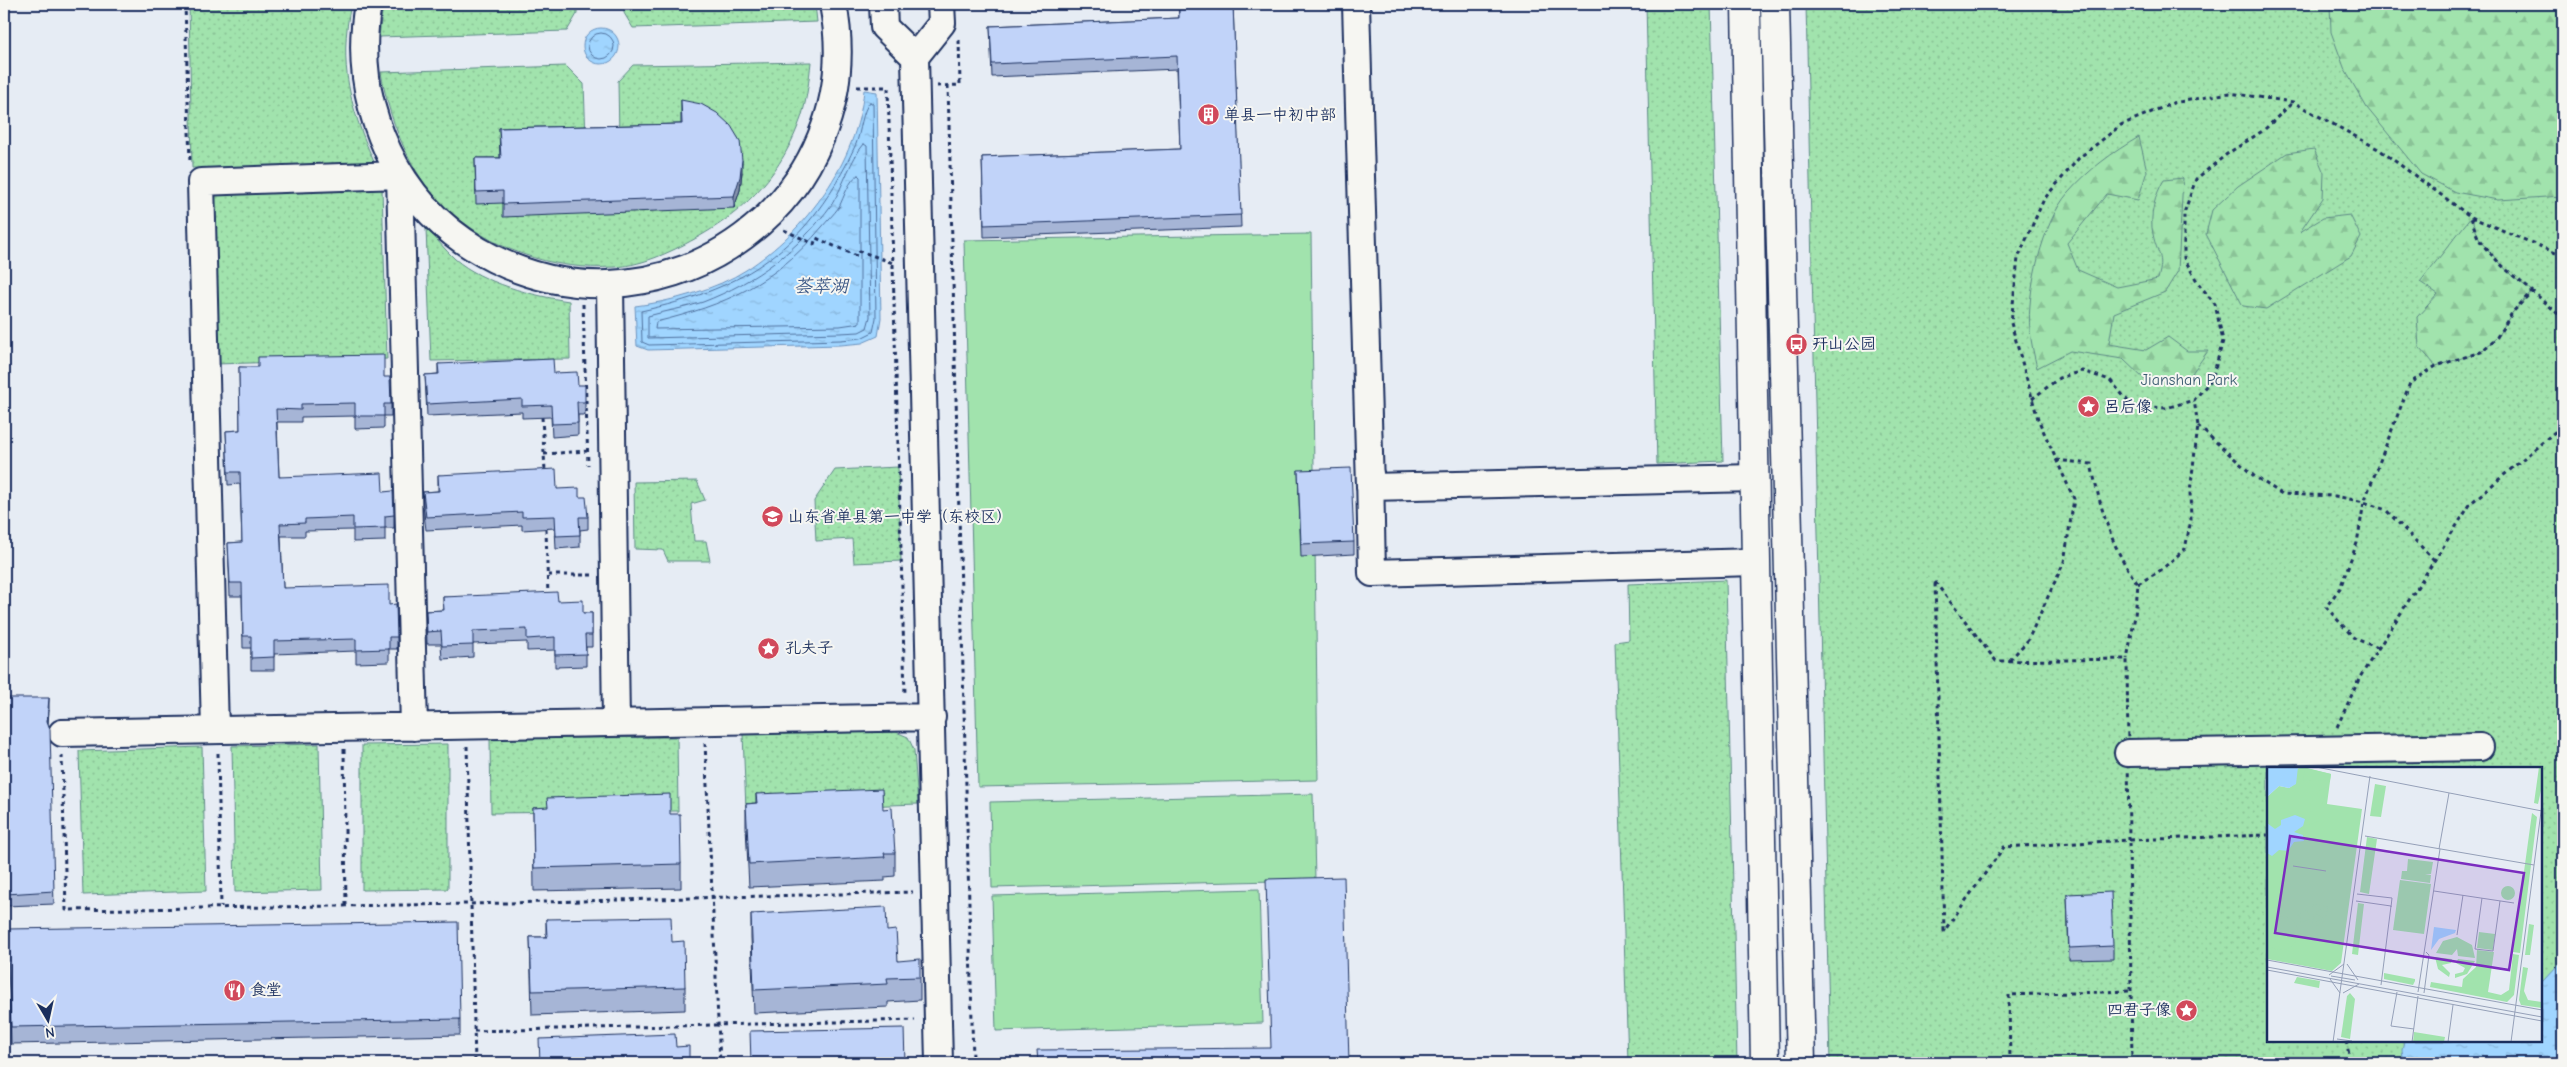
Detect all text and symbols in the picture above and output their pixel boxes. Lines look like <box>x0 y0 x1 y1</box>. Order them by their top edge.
building icon: 单县一中初中部 <box>1196 103 1220 127</box>
place label: 单县一中初中部 <box>1224 106 1336 124</box>
water label: 荟萃湖 <box>794 276 850 297</box>
bus stop icon: 幵山公园 <box>1784 332 1808 356</box>
place label: 幵山公园 <box>1812 335 1876 353</box>
park label: Jianshan Park <box>2141 371 2237 389</box>
place icon: 吕后像 <box>2076 395 2100 419</box>
place label: 吕后像 <box>2104 398 2152 416</box>
school or university icon: 山东省单县第一中学（东校区） <box>760 505 784 529</box>
place label: 山东省单县第一中学（东校区） <box>788 508 1012 526</box>
place icon: 孔夫子 <box>757 636 781 660</box>
place label: 孔夫子 <box>785 639 833 657</box>
inset map <box>2267 767 2542 1042</box>
restaurant icon: 食堂 <box>222 978 246 1002</box>
place label: 食堂 <box>250 981 282 999</box>
north arrow <box>22 994 72 1044</box>
place icon: 四君子像 <box>2175 998 2199 1022</box>
place label: 四君子像 <box>2107 1001 2171 1019</box>
text: N <box>44 1023 56 1041</box>

